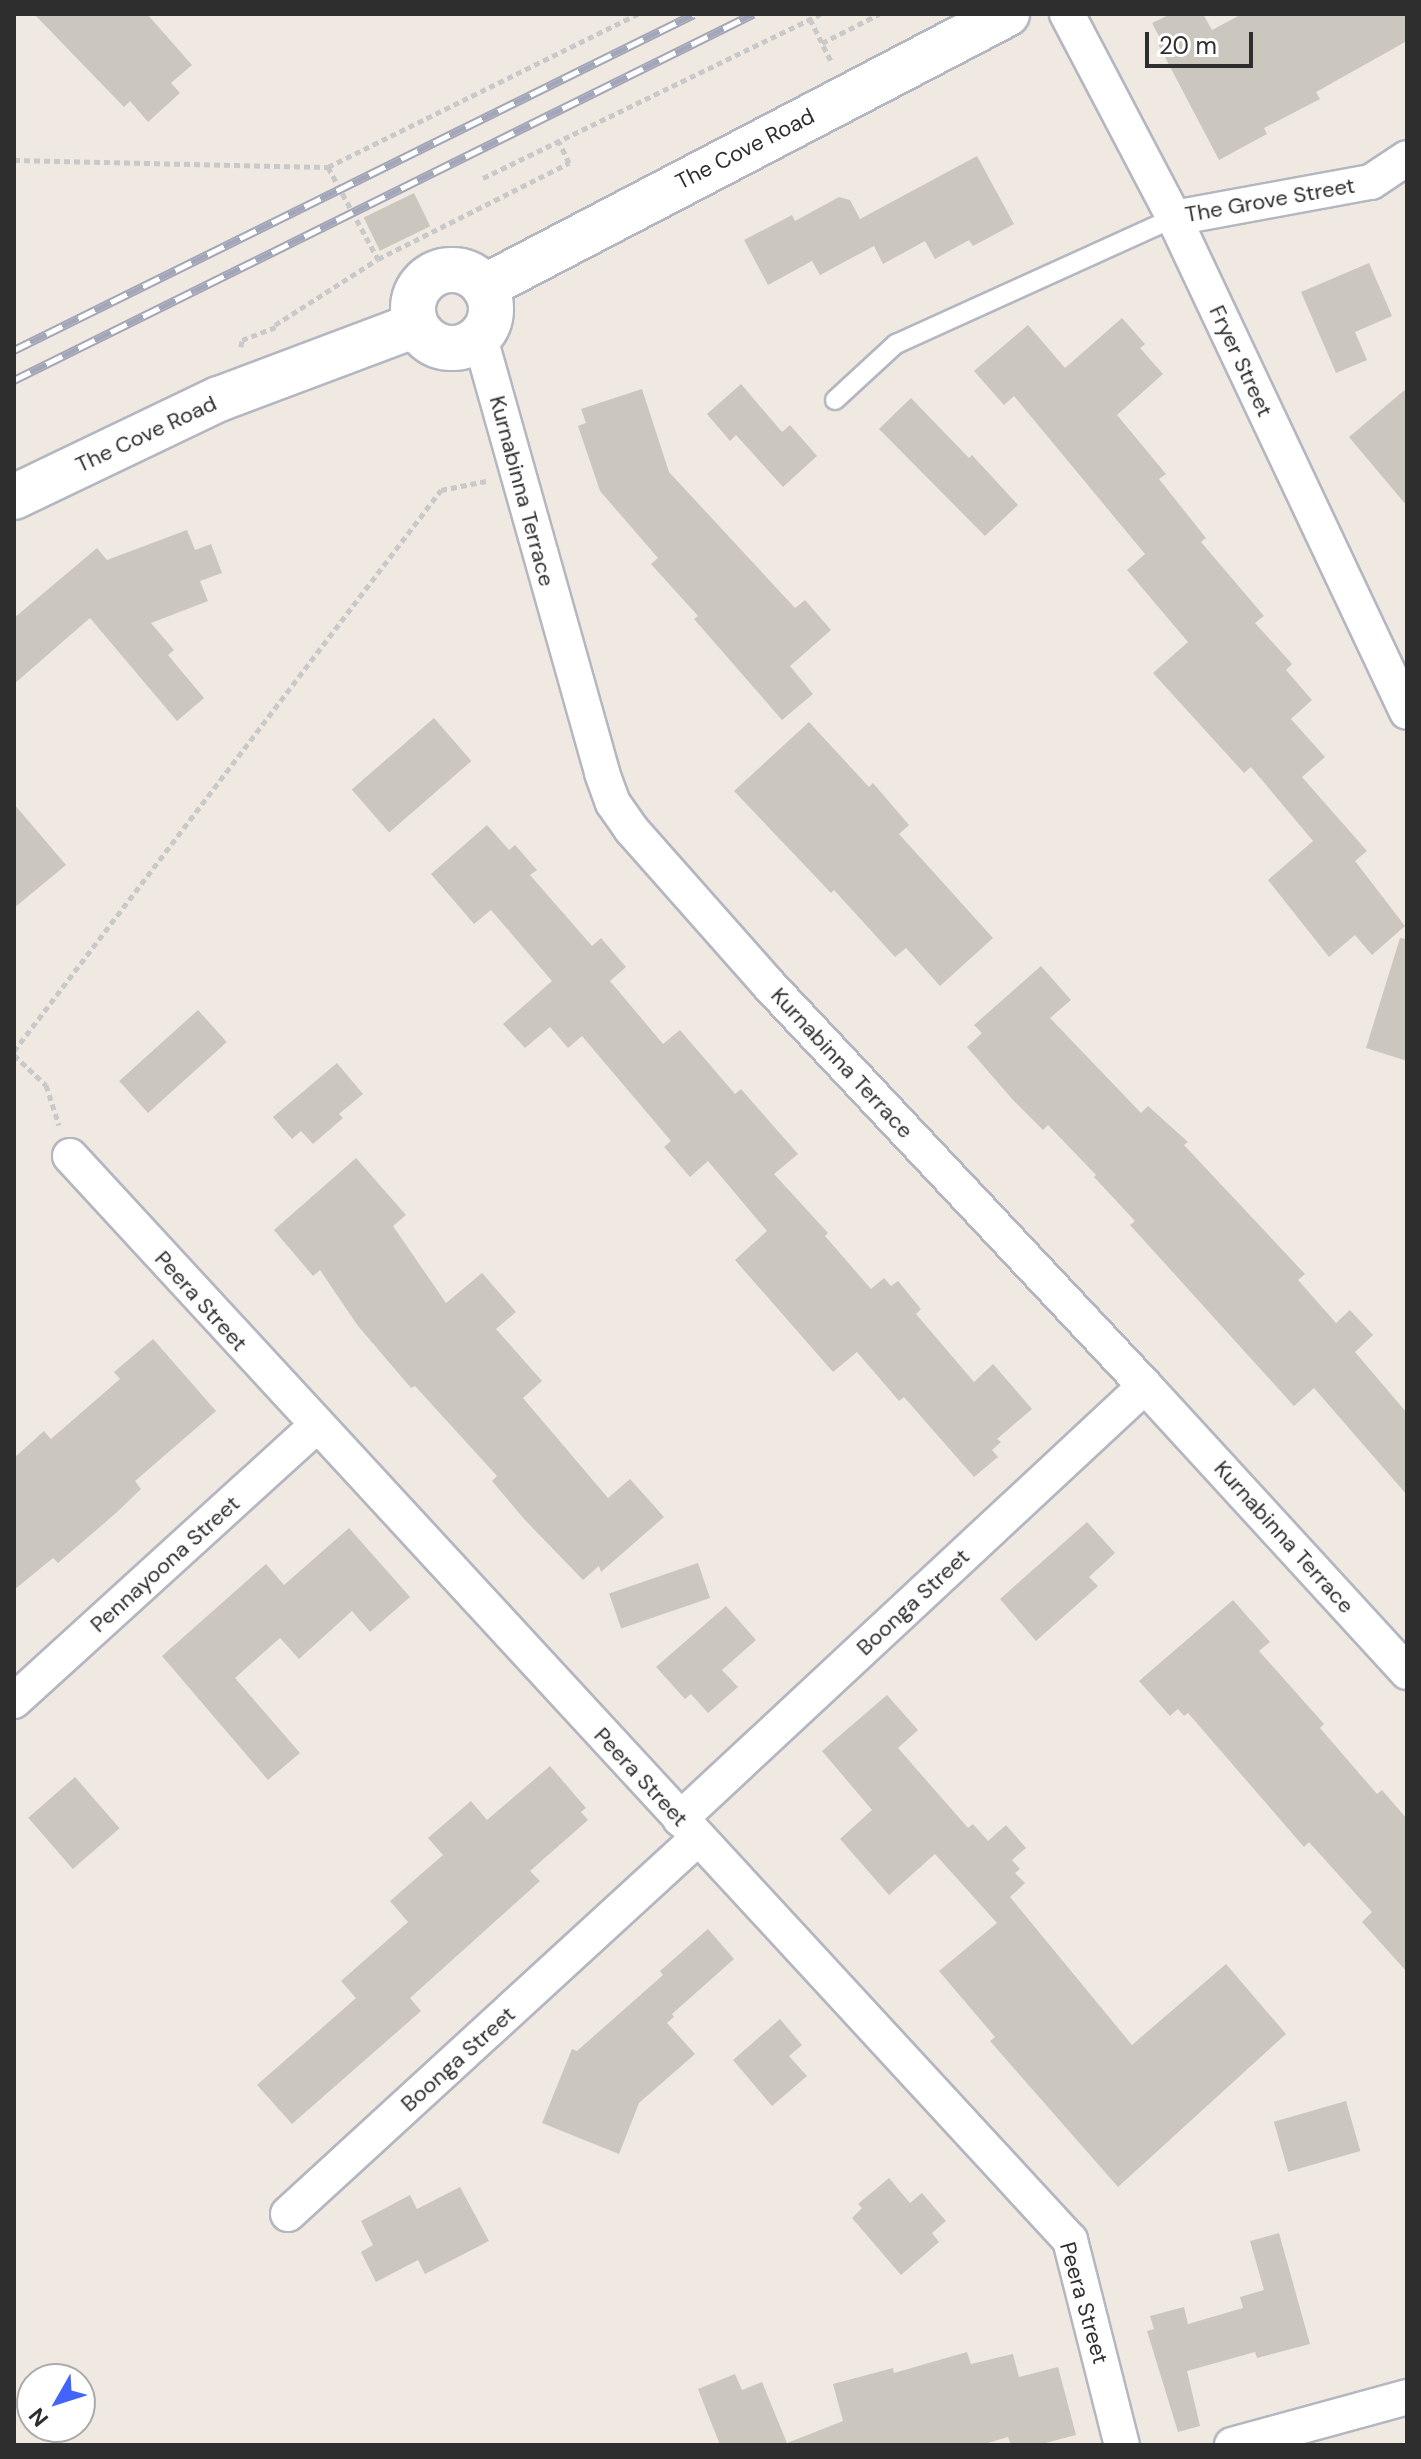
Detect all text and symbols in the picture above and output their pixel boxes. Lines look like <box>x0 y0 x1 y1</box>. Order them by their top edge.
scale bar <box>1149 16 1257 66</box>
text: 20 m <box>1159 30 1217 61</box>
street label: The Cove Road <box>671 103 819 195</box>
street label: The Grove Street <box>1183 172 1357 228</box>
street label: Fryer Street <box>1204 301 1278 421</box>
street label: The Cove Road <box>71 390 221 478</box>
street label: Kurnabinna Terrace <box>484 393 560 589</box>
street label: Kurnabinna Terrace <box>765 982 919 1144</box>
street label: Peera Street <box>149 1246 253 1356</box>
street label: Kurnabinna Terrace <box>1209 1455 1359 1619</box>
street label: Pennayoona Street <box>85 1490 245 1638</box>
street label: Boonga Street <box>851 1543 975 1661</box>
street label: Peera Street <box>589 1722 693 1832</box>
street label: Boonga Street <box>396 2001 520 2117</box>
street label: Peera Street <box>1054 2239 1114 2367</box>
north arrow <box>16 2363 96 2443</box>
text: N <box>22 2402 55 2433</box>

